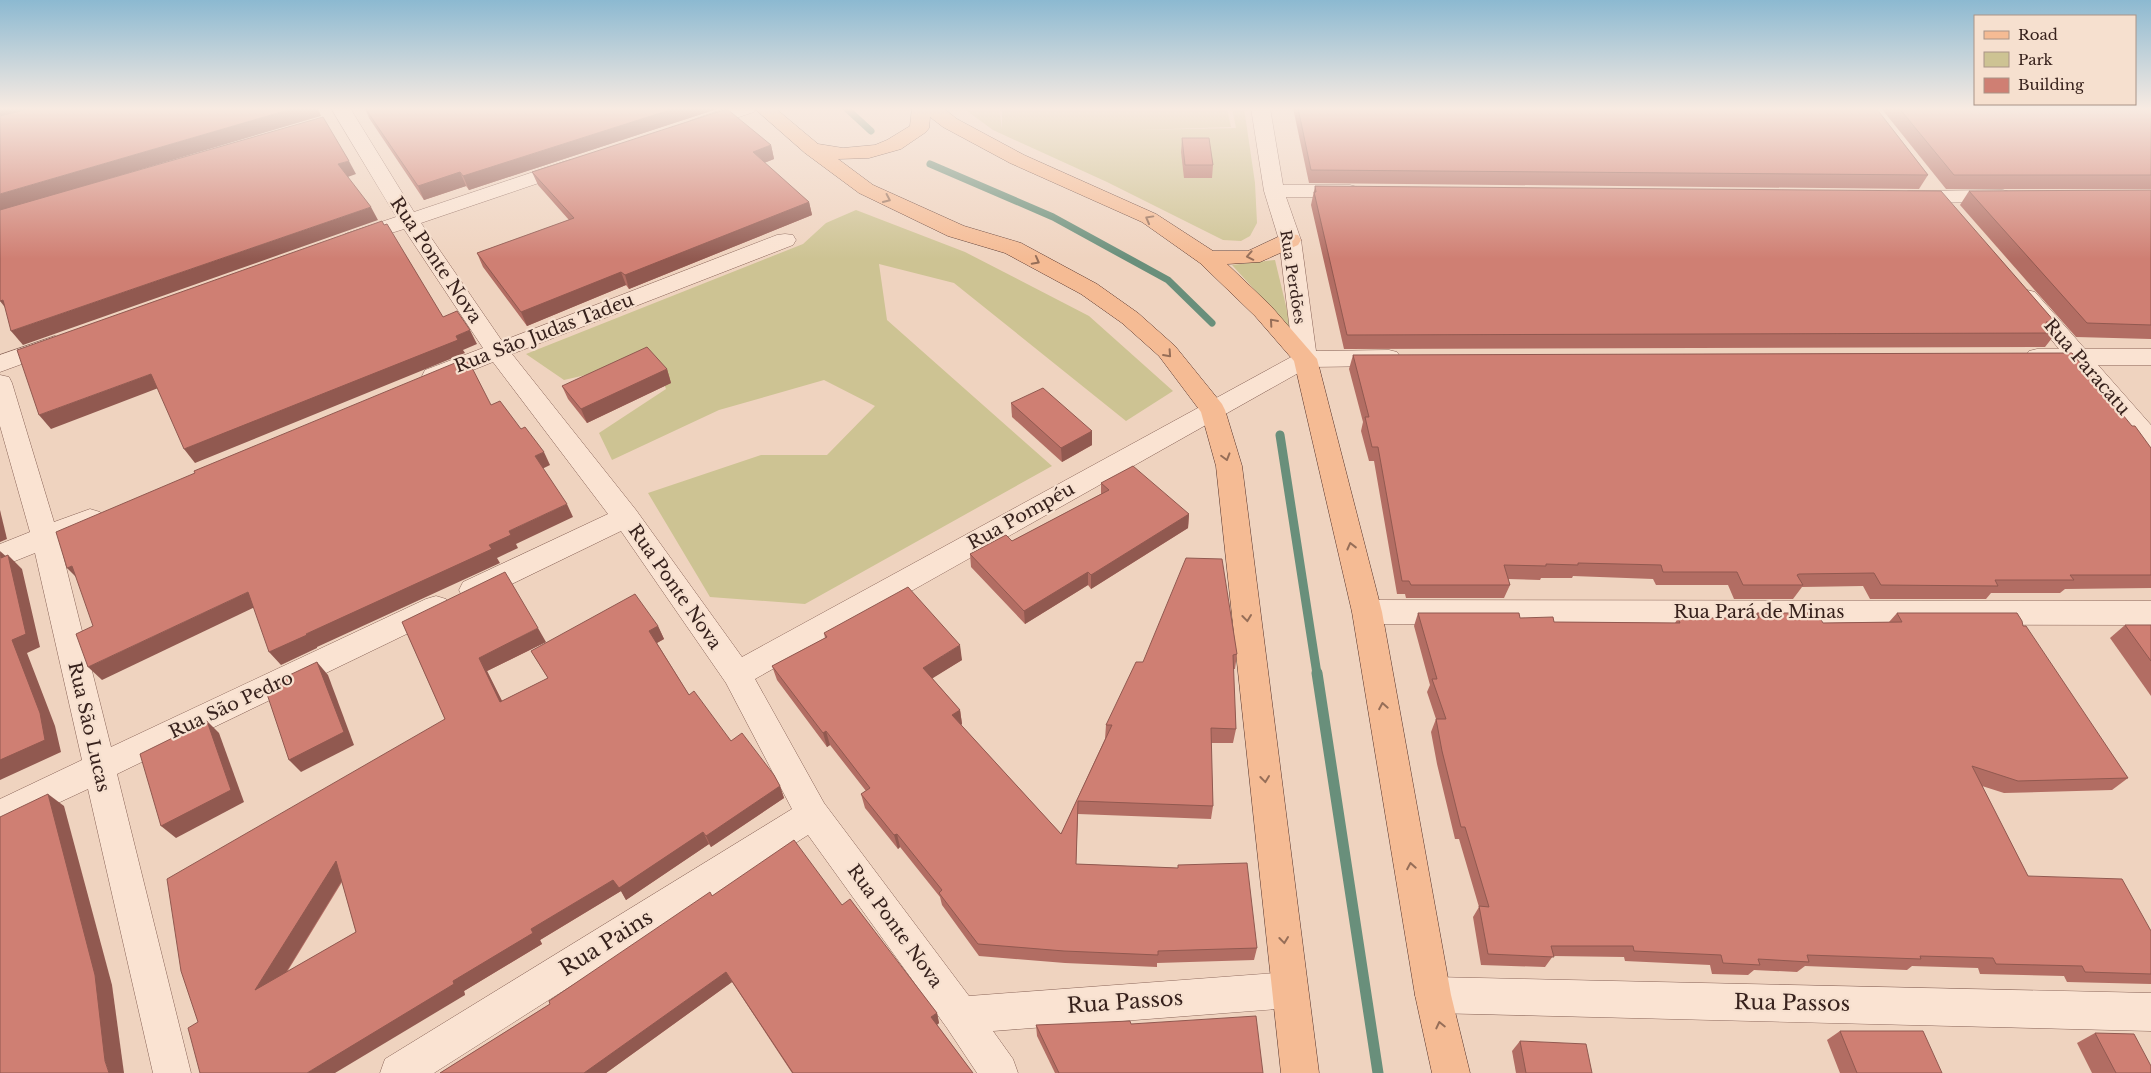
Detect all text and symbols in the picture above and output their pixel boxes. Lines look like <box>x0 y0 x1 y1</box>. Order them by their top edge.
legend <box>1974 15 2136 105</box>
text: Road <box>2018 25 2058 44</box>
text: Park <box>2018 50 2054 69</box>
text: Building <box>2018 75 2085 94</box>
one-way arrow <box>882 192 891 203</box>
street label: Rua Ponte Nova <box>386 193 486 327</box>
one-way arrow <box>1145 215 1154 225</box>
street label: Rua Perdões <box>1276 229 1310 326</box>
one-way arrow <box>1246 250 1255 260</box>
one-way arrow <box>1031 254 1040 264</box>
street label: Rua São Judas Tadeu <box>451 289 637 377</box>
street label: Rua Paracatu <box>2039 314 2135 420</box>
one-way arrow <box>1270 319 1279 328</box>
one-way arrow <box>1162 348 1171 357</box>
one-way arrow <box>1221 452 1231 460</box>
street label: Rua Pompéu <box>964 478 1078 554</box>
street label: Rua Ponte Nova <box>624 520 726 654</box>
one-way arrow <box>1346 542 1357 551</box>
street label: Rua Pará de Minas <box>1674 601 1844 623</box>
one-way arrow <box>1241 614 1252 622</box>
street label: Rua São Lucas <box>63 660 115 794</box>
street label: Rua São Pedro <box>166 667 296 743</box>
one-way arrow <box>1379 701 1389 710</box>
one-way arrow <box>1259 775 1270 783</box>
street label: Rua Ponte Nova <box>843 860 947 992</box>
one-way arrow <box>1407 861 1417 870</box>
street label: Rua Pains <box>555 904 657 982</box>
one-way arrow <box>1278 937 1289 945</box>
street label: Rua Passos <box>1066 985 1184 1019</box>
street label: Rua Passos <box>1734 989 1850 1017</box>
one-way arrow <box>1436 1021 1446 1030</box>

